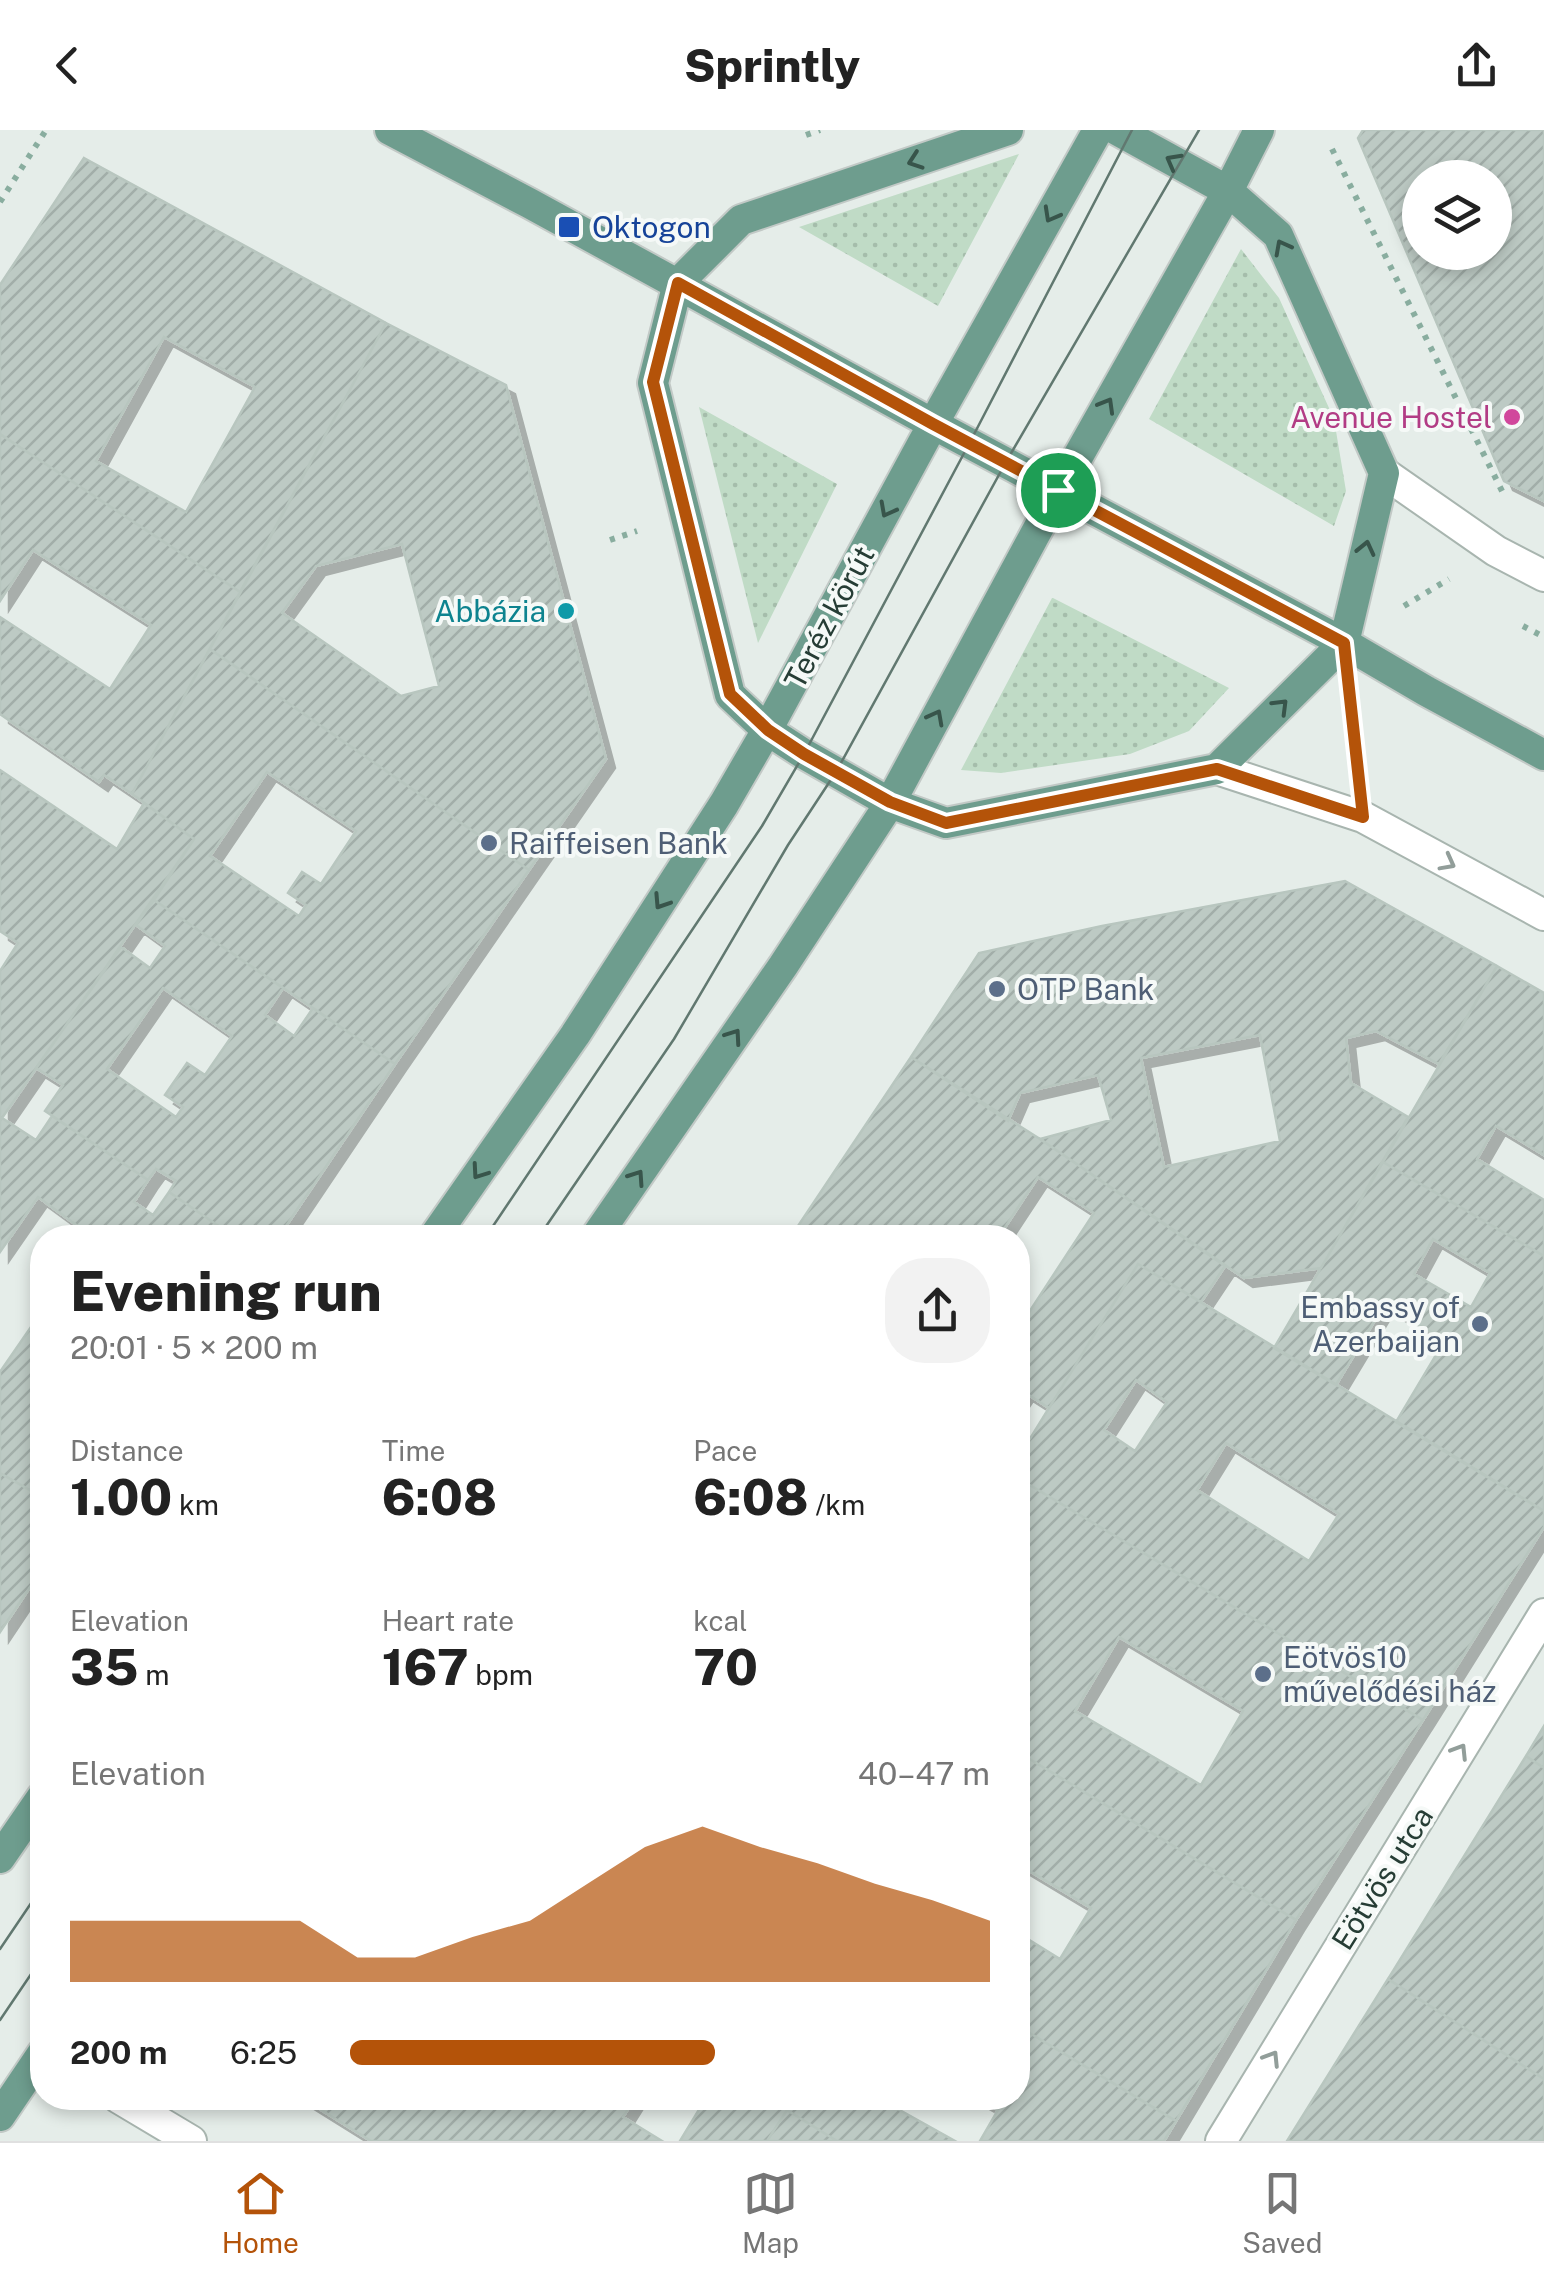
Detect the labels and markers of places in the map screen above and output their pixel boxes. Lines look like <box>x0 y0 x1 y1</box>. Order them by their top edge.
place label: Oktogon <box>592 209 711 245</box>
marker: Oktogon <box>556 214 582 240</box>
place label: Avenue Hostel <box>1290 399 1492 435</box>
marker: Avenue Hostel <box>1501 406 1523 428</box>
pin <box>1016 448 1101 533</box>
place label: Abbázia <box>434 593 546 629</box>
marker: Abbázia <box>555 600 577 622</box>
place label: Raiffeisen Bank <box>509 825 728 861</box>
marker: Raiffeisen Bank <box>478 832 500 854</box>
place label: OTP Bank <box>1017 971 1154 1007</box>
marker: OTP Bank <box>986 978 1008 1000</box>
place label: Embassy of Azerbaijan <box>1300 1289 1460 1359</box>
marker: Embassy of Azerbaijan <box>1469 1313 1491 1335</box>
place label: Eötvös10 művelődési ház <box>1283 1639 1496 1709</box>
marker: Eötvös10 művelődési ház <box>1252 1663 1274 1685</box>

